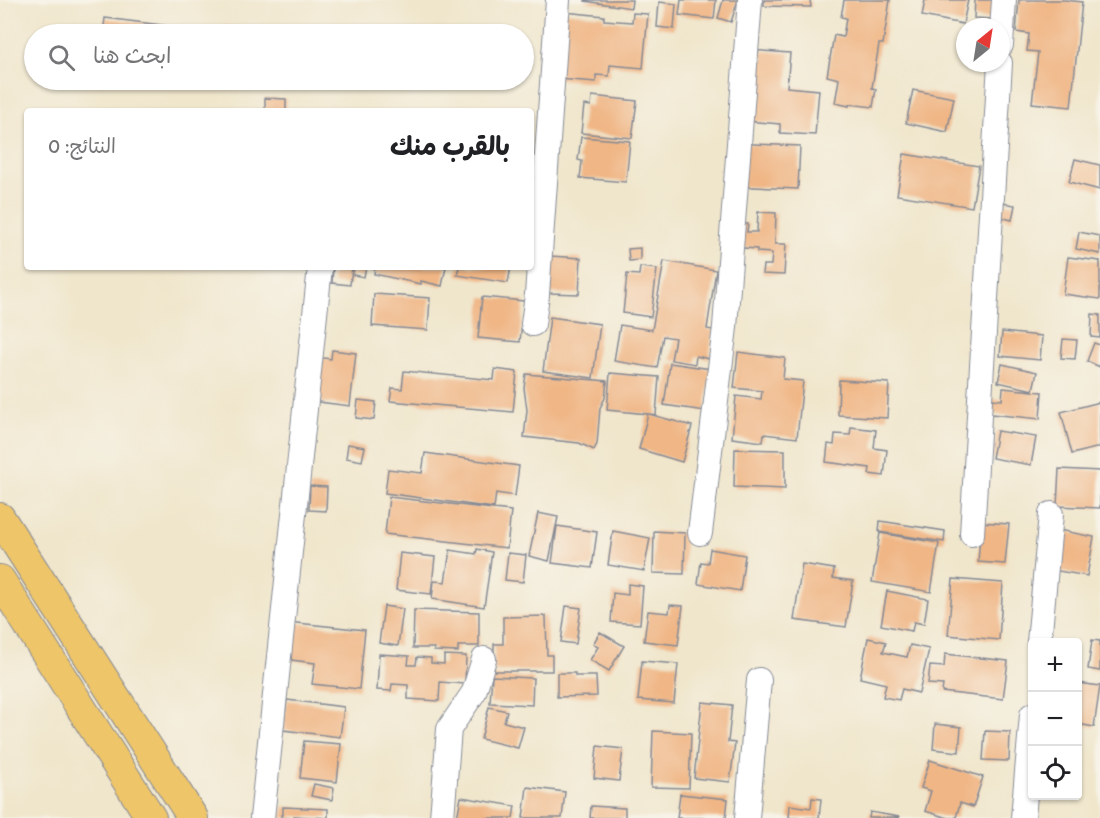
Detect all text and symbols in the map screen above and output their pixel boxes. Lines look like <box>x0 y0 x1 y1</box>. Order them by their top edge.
north arrow <box>956 18 1010 72</box>
search box <box>24 24 534 90</box>
icon: search <box>45 41 78 74</box>
text: ابحث هنا <box>93 42 172 69</box>
text: بالقرب منك <box>390 130 510 162</box>
text: النتائج: 0 <box>48 134 116 158</box>
map controls <box>1028 638 1082 800</box>
button: + <box>1028 638 1082 692</box>
button: − <box>1028 692 1082 746</box>
button: locate <box>1028 746 1082 800</box>

